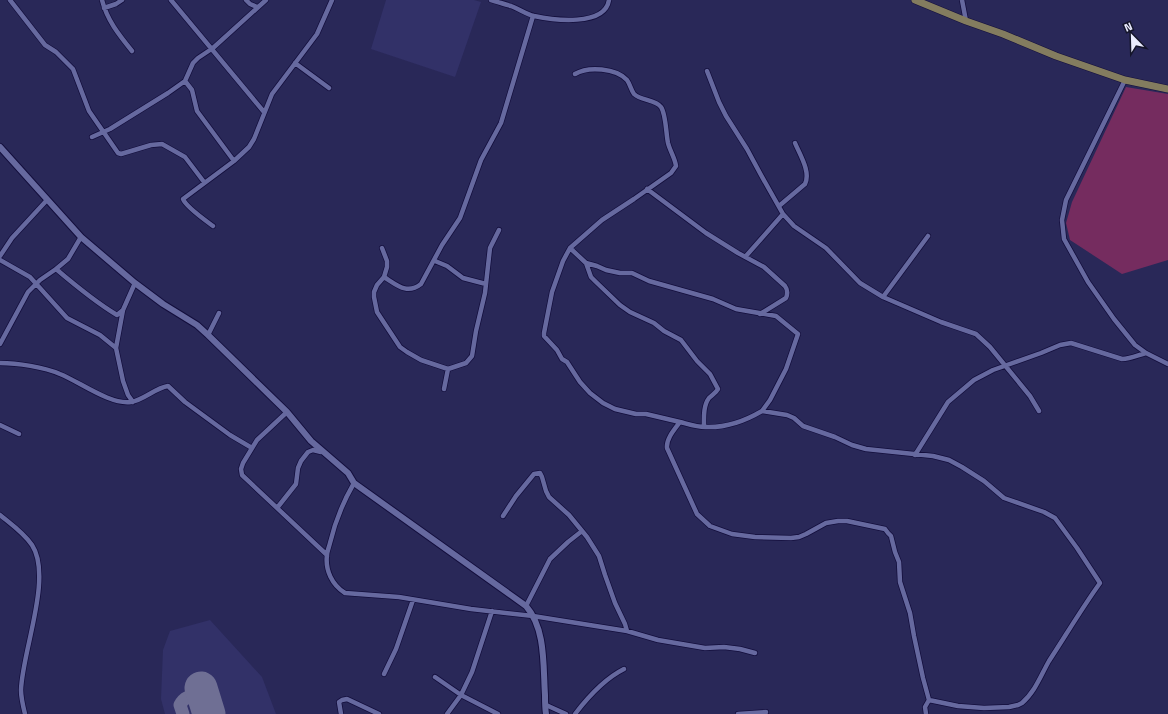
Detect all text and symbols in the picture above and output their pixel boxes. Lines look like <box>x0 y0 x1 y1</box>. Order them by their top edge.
north arrow <box>1112 16 1152 56</box>
text: N <box>1121 18 1135 36</box>

